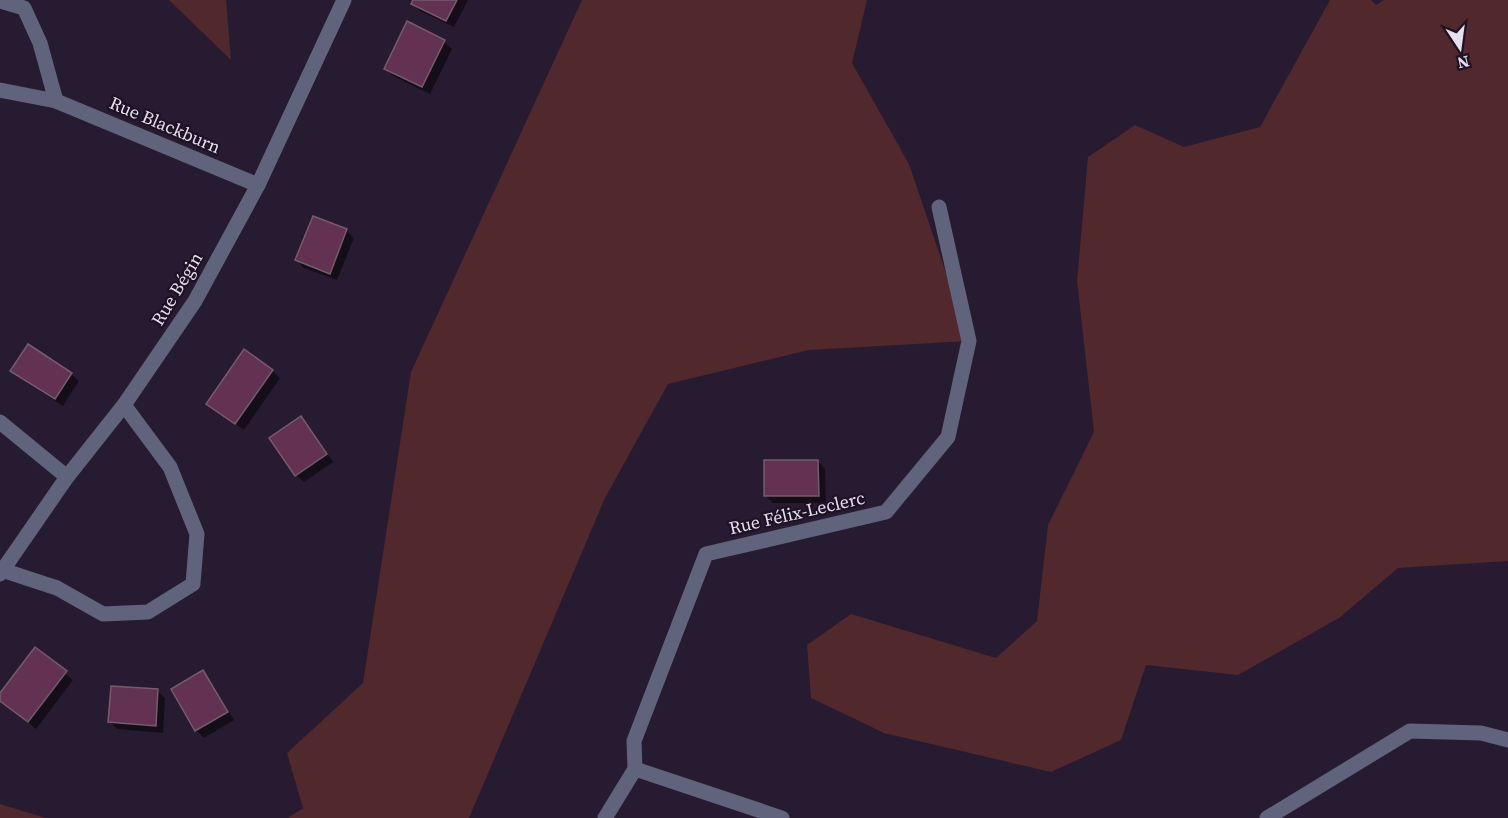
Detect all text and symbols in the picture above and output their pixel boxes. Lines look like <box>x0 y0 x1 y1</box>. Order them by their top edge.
north arrow <box>1430 18 1490 78</box>
text: N <box>1455 51 1472 75</box>
street label: Rue Blackburn <box>106 90 225 159</box>
street label: Rue Bégin <box>145 247 208 330</box>
street label: Rue Félix-Leclerc <box>727 485 867 540</box>

